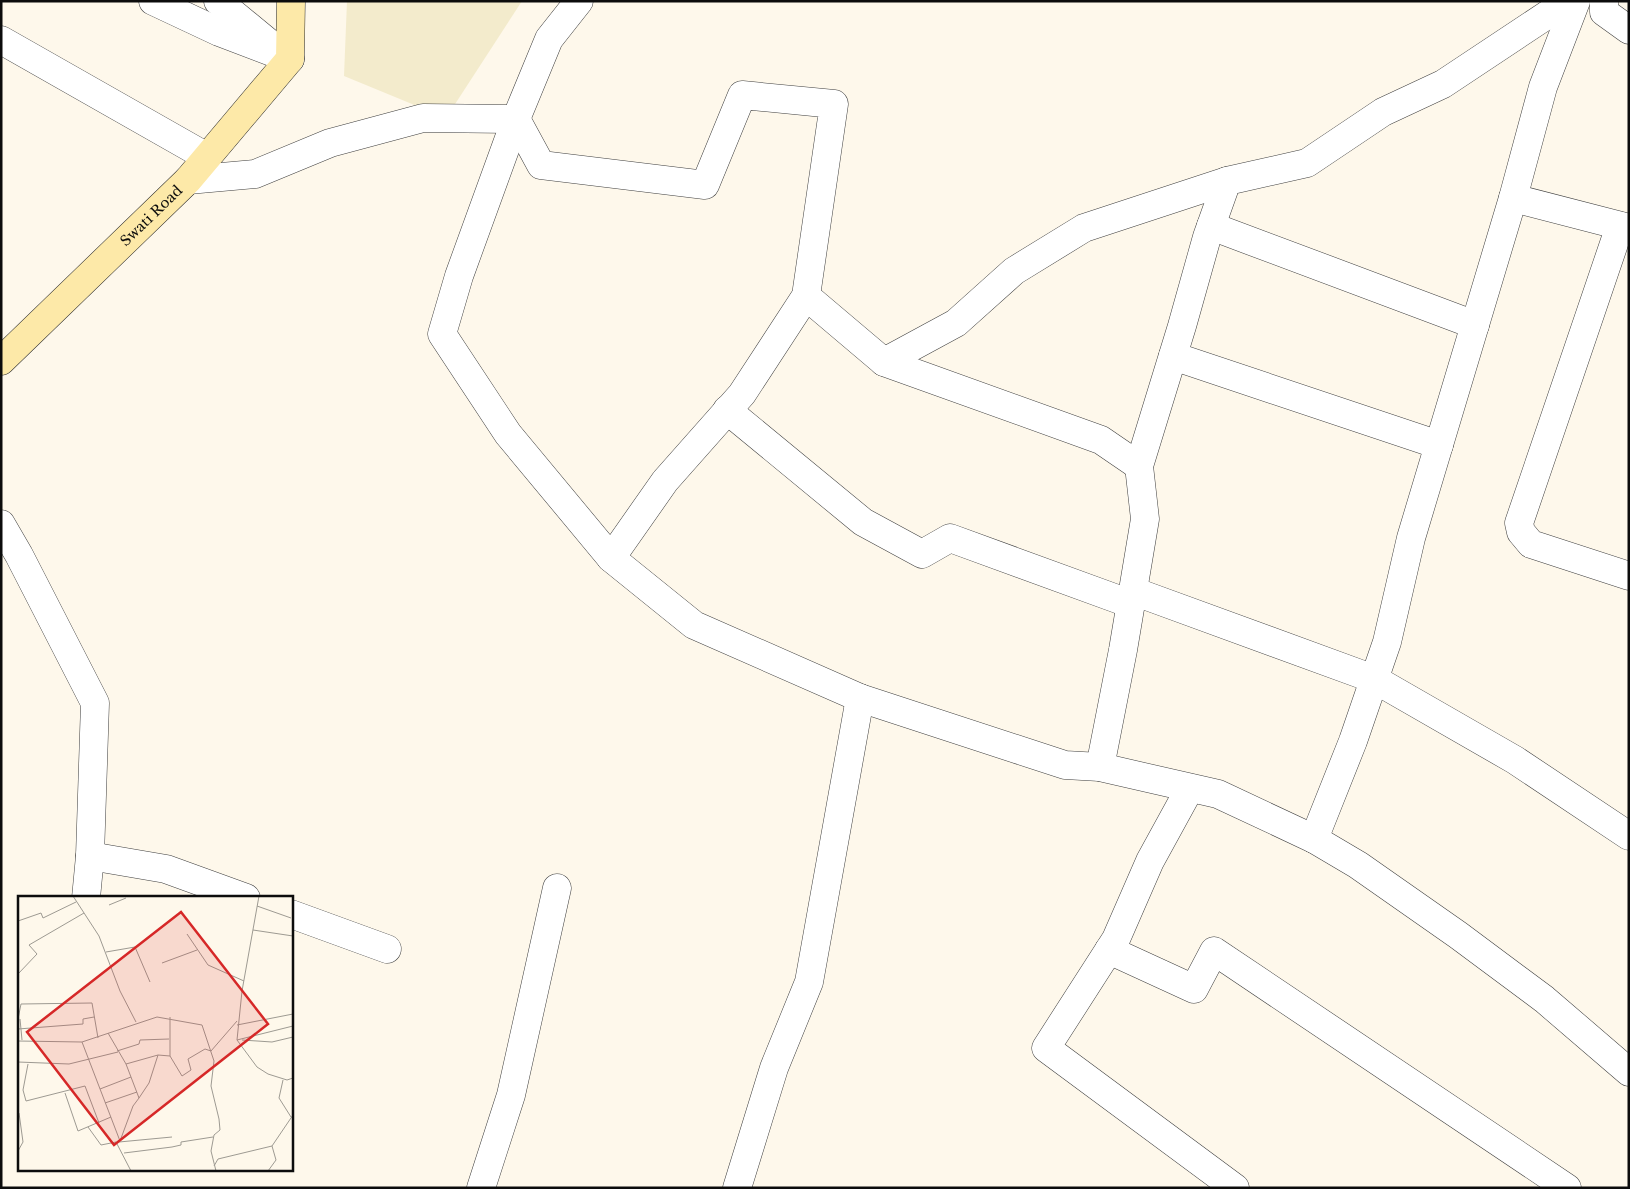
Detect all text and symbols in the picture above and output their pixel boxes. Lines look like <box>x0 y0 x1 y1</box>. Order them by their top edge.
street label: Swati Road <box>116 181 186 250</box>
inset map <box>18 896 292 1172</box>

